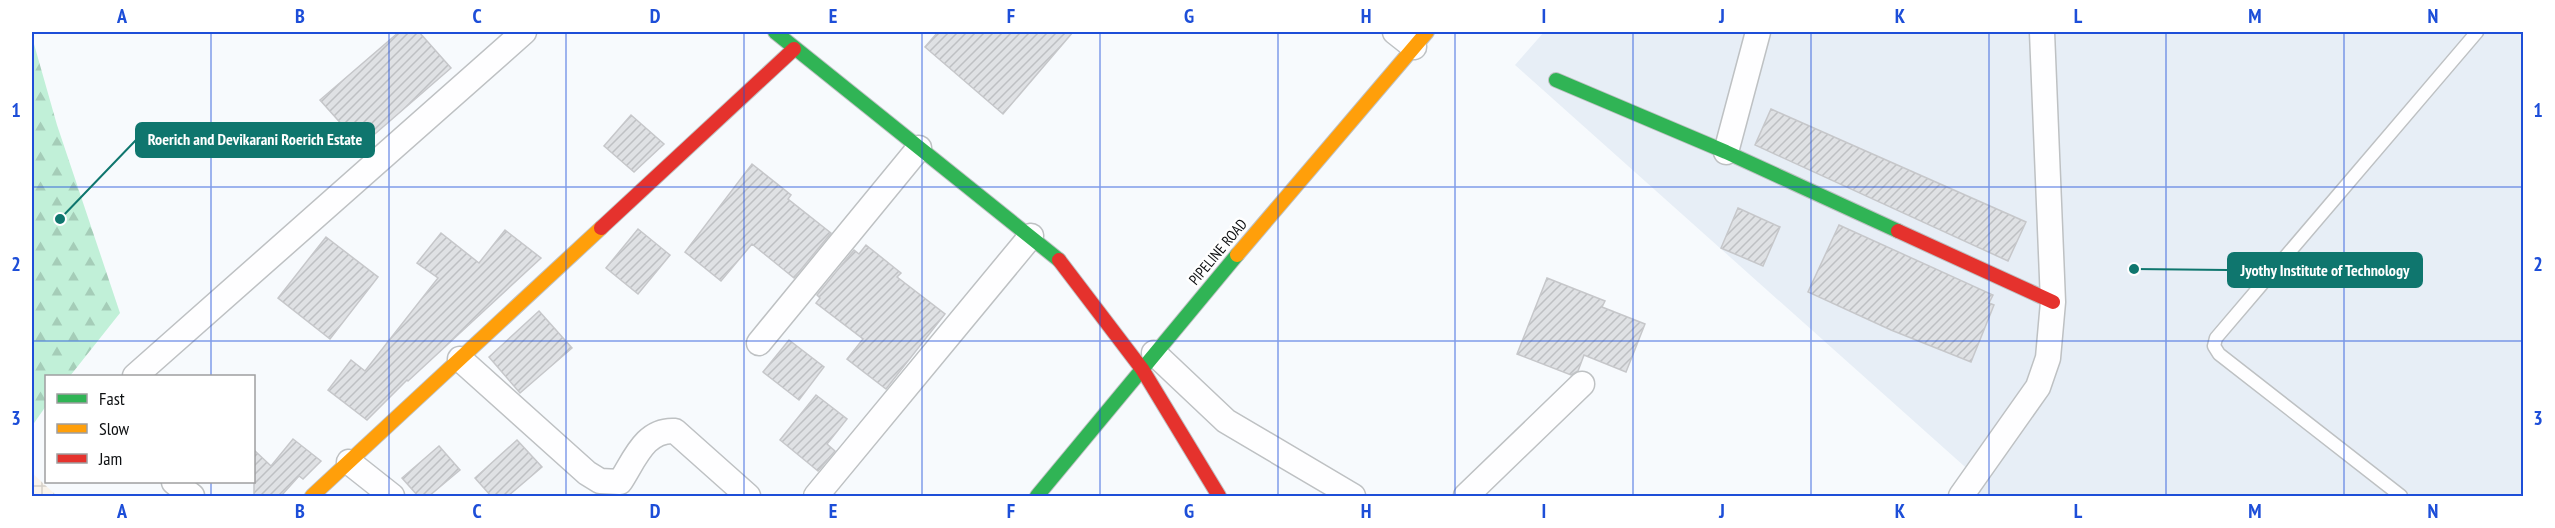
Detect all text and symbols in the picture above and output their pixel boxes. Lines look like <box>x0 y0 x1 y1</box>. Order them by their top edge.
text: A <box>116 3 128 29</box>
text: B <box>295 3 305 29</box>
text: C <box>472 3 482 29</box>
text: D <box>650 3 661 29</box>
text: E <box>829 3 837 29</box>
text: F <box>1007 3 1015 29</box>
text: G <box>1184 3 1194 29</box>
text: H <box>1361 3 1371 29</box>
text: I <box>1542 3 1546 29</box>
text: J <box>1718 3 1725 29</box>
text: K <box>1895 3 1906 29</box>
text: L <box>2074 3 2083 29</box>
text: M <box>2248 3 2262 29</box>
text: N <box>2428 3 2438 29</box>
text: 1 <box>11 97 21 123</box>
text: 1 <box>2533 97 2543 123</box>
callout: Roerich and Devikarani Roerich Estate <box>136 123 374 157</box>
text: Roerich and Devikarani Roerich Estate <box>148 129 362 149</box>
street label: PIPELINE ROAD <box>1184 215 1251 289</box>
text: 2 <box>11 251 21 277</box>
text: 2 <box>2533 251 2543 277</box>
callout: Jyothy Institute of Technology <box>2228 253 2422 287</box>
text: Jyothy Institute of Technology <box>2240 260 2410 280</box>
legend <box>45 375 255 483</box>
text: Fast <box>99 387 125 410</box>
text: 3 <box>11 405 21 431</box>
text: 3 <box>2533 405 2543 431</box>
text: Slow <box>99 417 130 440</box>
text: Jam <box>98 447 122 470</box>
text: A <box>116 498 128 524</box>
text: B <box>295 498 305 524</box>
text: C <box>472 498 482 524</box>
text: D <box>650 498 661 524</box>
text: E <box>829 498 837 524</box>
text: F <box>1007 498 1015 524</box>
text: G <box>1184 498 1194 524</box>
text: H <box>1361 498 1371 524</box>
text: I <box>1542 498 1546 524</box>
text: J <box>1718 498 1725 524</box>
text: K <box>1895 498 1906 524</box>
text: L <box>2074 498 2083 524</box>
text: M <box>2248 498 2262 524</box>
text: N <box>2428 498 2438 524</box>

